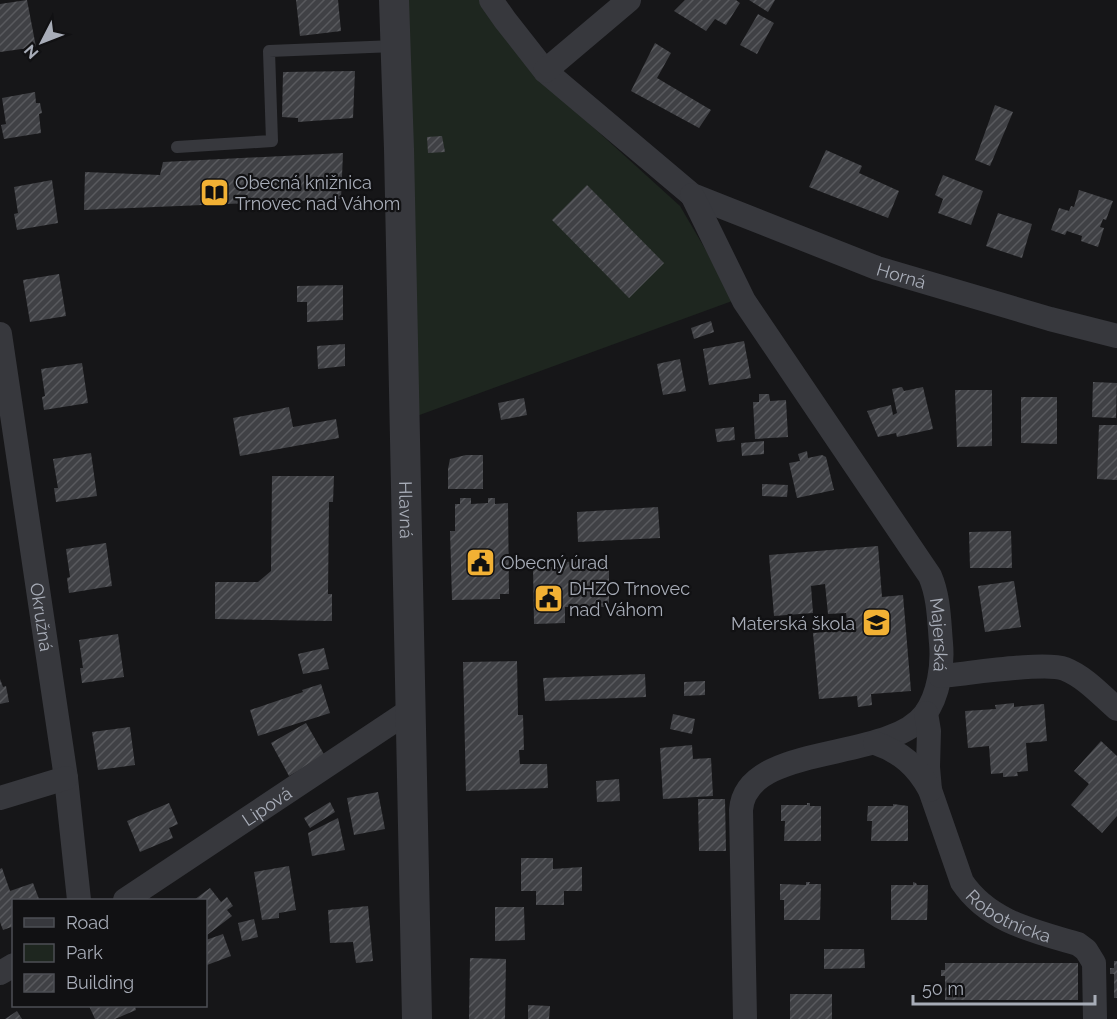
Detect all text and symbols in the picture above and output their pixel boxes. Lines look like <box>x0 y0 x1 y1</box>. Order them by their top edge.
north arrow <box>12 12 72 72</box>
text: N <box>20 41 42 63</box>
place label: Obecná knižnica Trnovec nad Váhom <box>235 172 400 214</box>
library icon: Obecná knižnica Trnovec nad Váhom <box>198 176 230 208</box>
street label: Horná <box>874 258 929 292</box>
street label: Hlavná <box>395 481 418 539</box>
public building icon: Obecný úrad <box>464 546 496 578</box>
place label: Obecný úrad <box>501 552 608 573</box>
place label: DHZO Trnovec nad Váhom <box>569 578 690 620</box>
street label: Okružná <box>27 581 58 653</box>
public building icon: DHZO Trnovec nad Váhom <box>532 582 564 614</box>
street label: Majerská <box>926 596 952 673</box>
school or university icon: Materská škola <box>860 607 892 639</box>
place label: Materská škola <box>731 613 855 634</box>
street label: Lipová <box>238 782 295 830</box>
street label: Robotnícka <box>962 885 1054 946</box>
legend <box>12 899 207 1007</box>
text: Road <box>66 912 109 933</box>
text: Park <box>66 942 103 963</box>
scale bar <box>913 968 1094 1006</box>
text: Building <box>66 972 134 993</box>
text: 50 m <box>922 978 964 999</box>

